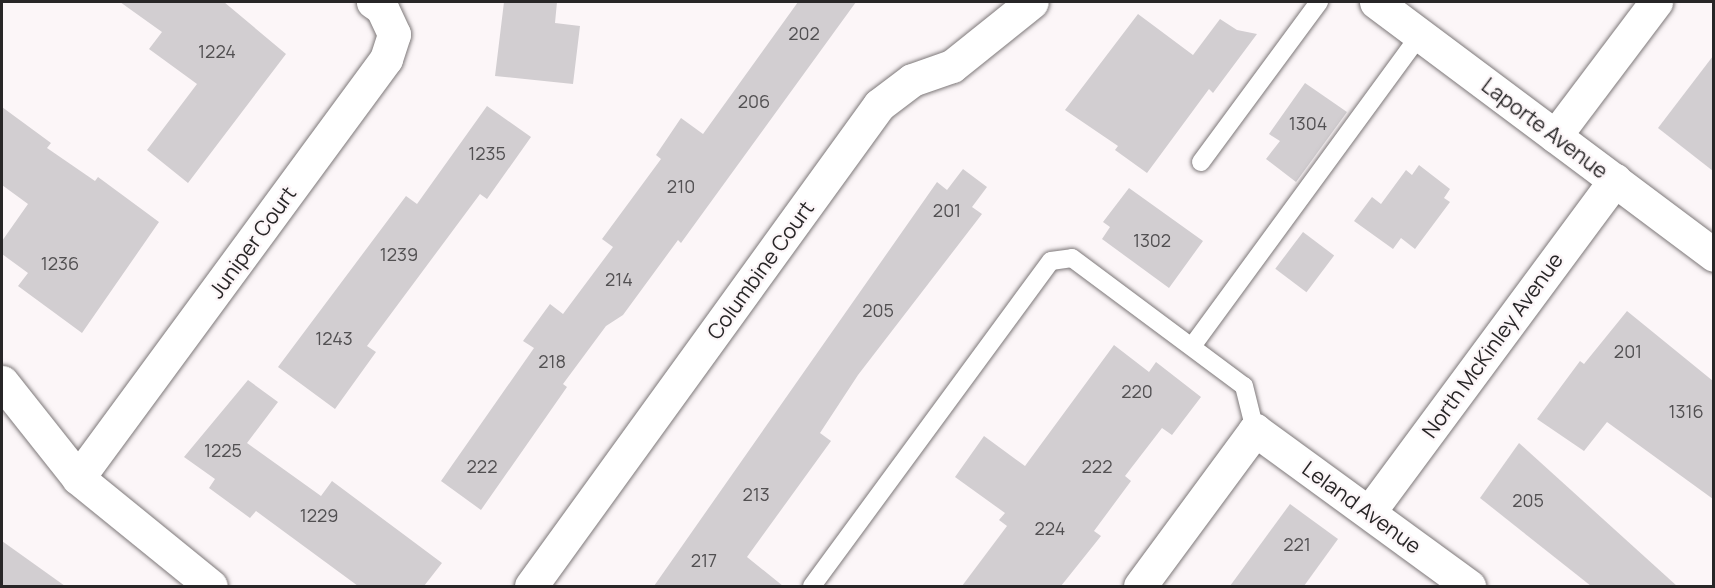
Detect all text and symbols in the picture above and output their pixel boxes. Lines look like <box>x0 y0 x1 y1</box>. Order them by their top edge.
house number: 202 <box>788 22 820 44</box>
house number: 1224 <box>198 40 236 62</box>
street label: Laporte Avenue <box>1477 72 1613 184</box>
house number: 206 <box>738 90 770 112</box>
house number: 1304 <box>1289 112 1327 134</box>
house number: 1235 <box>468 142 506 164</box>
house number: 210 <box>667 175 695 197</box>
street label: Juniper Court <box>203 181 301 303</box>
street label: Columbine Court <box>701 196 819 344</box>
house number: 201 <box>933 199 961 221</box>
house number: 1302 <box>1133 229 1171 251</box>
house number: 1239 <box>380 243 418 265</box>
street label: North McKinley Avenue <box>1416 248 1568 442</box>
house number: 1236 <box>41 252 79 274</box>
house number: 214 <box>605 268 633 290</box>
house number: 205 <box>862 299 894 321</box>
house number: 1243 <box>315 327 353 349</box>
house number: 201 <box>1614 340 1642 362</box>
house number: 218 <box>538 350 566 372</box>
house number: 220 <box>1121 380 1153 402</box>
house number: 1316 <box>1668 400 1704 422</box>
house number: 1225 <box>204 439 242 461</box>
house number: 222 <box>467 455 497 477</box>
house number: 222 <box>1082 455 1112 477</box>
street label: Leland Avenue <box>1298 456 1426 558</box>
house number: 213 <box>742 483 770 505</box>
house number: 205 <box>1512 489 1544 511</box>
house number: 1229 <box>300 504 338 526</box>
house number: 224 <box>1035 517 1065 539</box>
house number: 221 <box>1283 533 1311 555</box>
house number: 217 <box>691 549 717 571</box>

